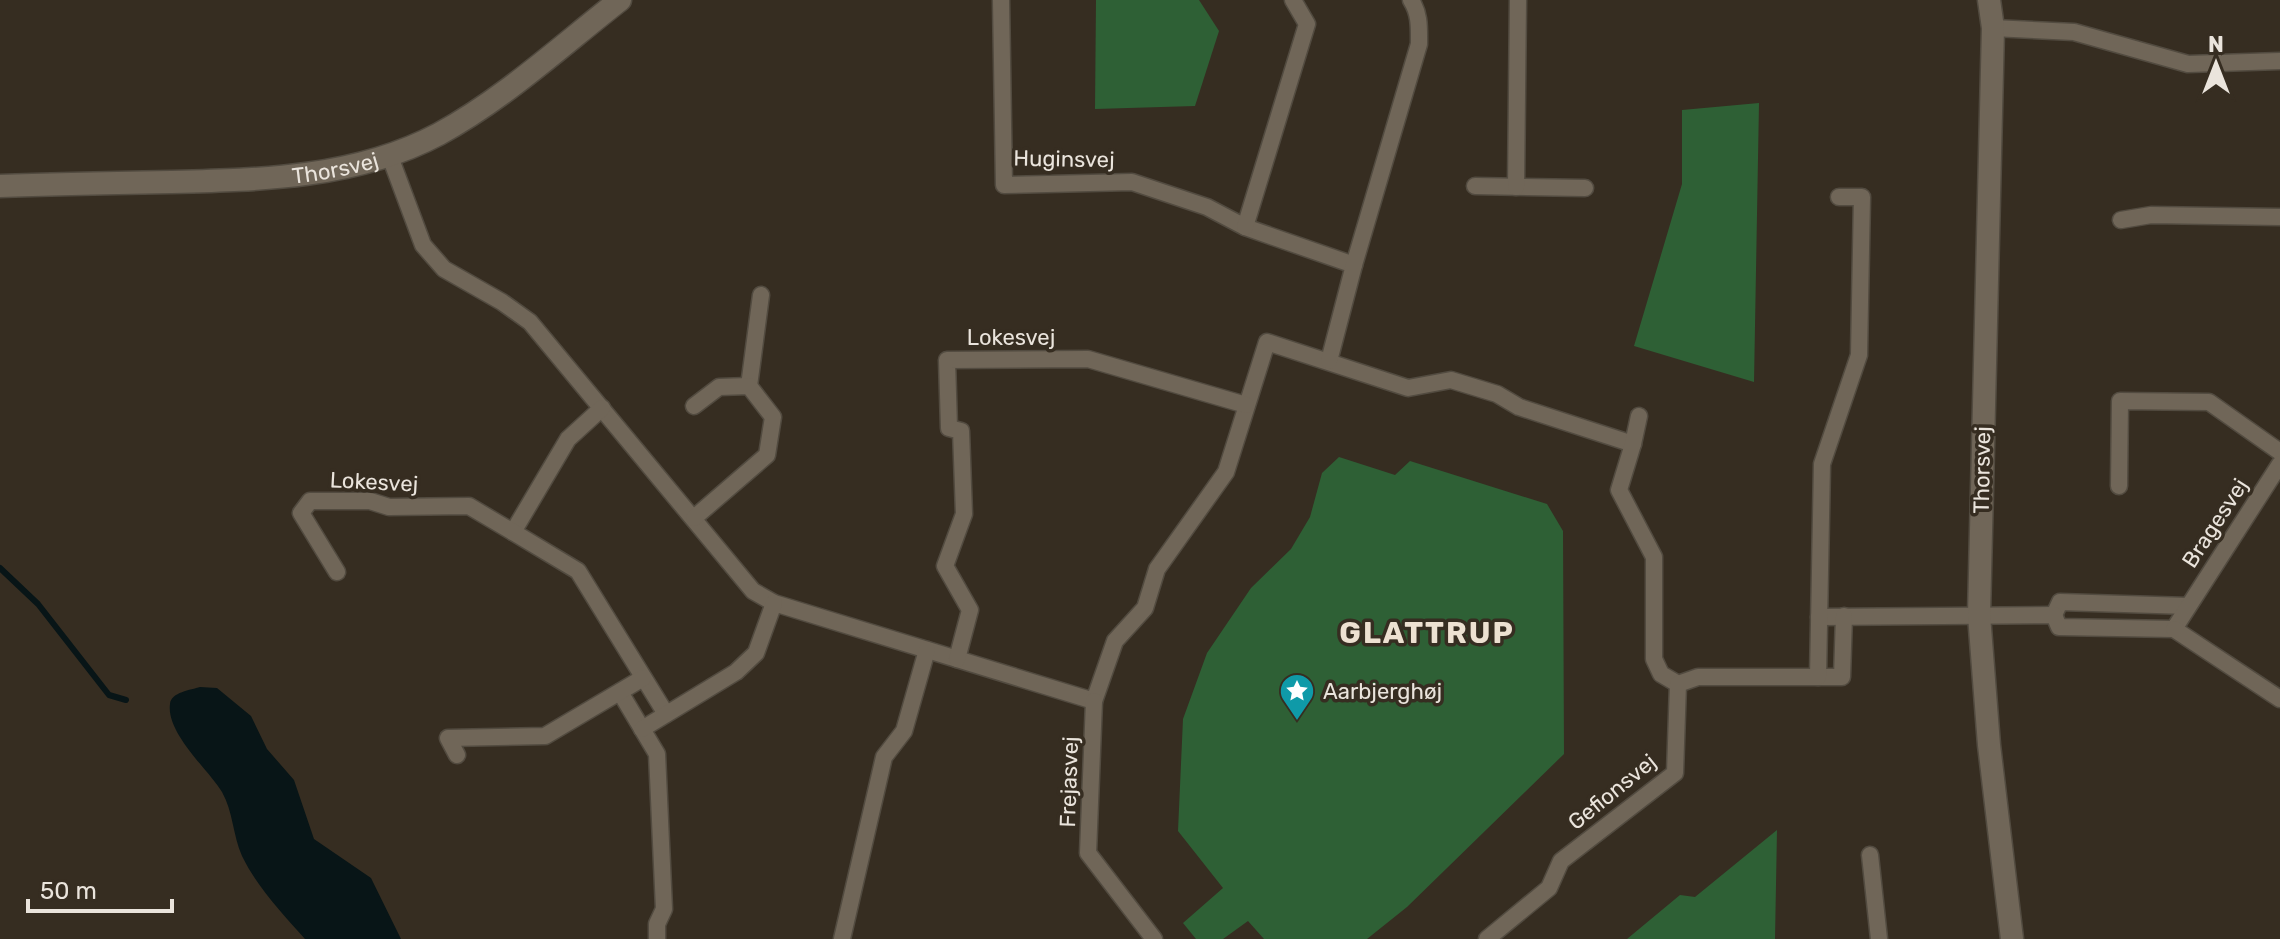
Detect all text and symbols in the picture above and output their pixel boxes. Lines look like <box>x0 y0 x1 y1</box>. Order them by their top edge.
north arrow <box>2176 24 2256 104</box>
text: N <box>2208 31 2224 58</box>
street label: Huginsvej <box>1013 145 1115 173</box>
street label: Thorsvej <box>291 146 381 189</box>
street label: Lokesvej <box>967 324 1055 351</box>
street label: Thorsvej <box>1968 426 1996 514</box>
street label: Lokesvej <box>329 466 419 498</box>
street label: Bragesvej <box>2176 473 2254 573</box>
district label: GLATTRUP <box>1339 615 1515 651</box>
place icon: Aarbjerghøj <box>1278 672 1316 722</box>
place label: Aarbjerghøj <box>1323 678 1442 705</box>
street label: Frejasvej <box>1054 736 1084 828</box>
street label: Gefionsvej <box>1562 748 1662 836</box>
scale bar <box>28 863 172 913</box>
text: 50 m <box>40 877 97 905</box>

